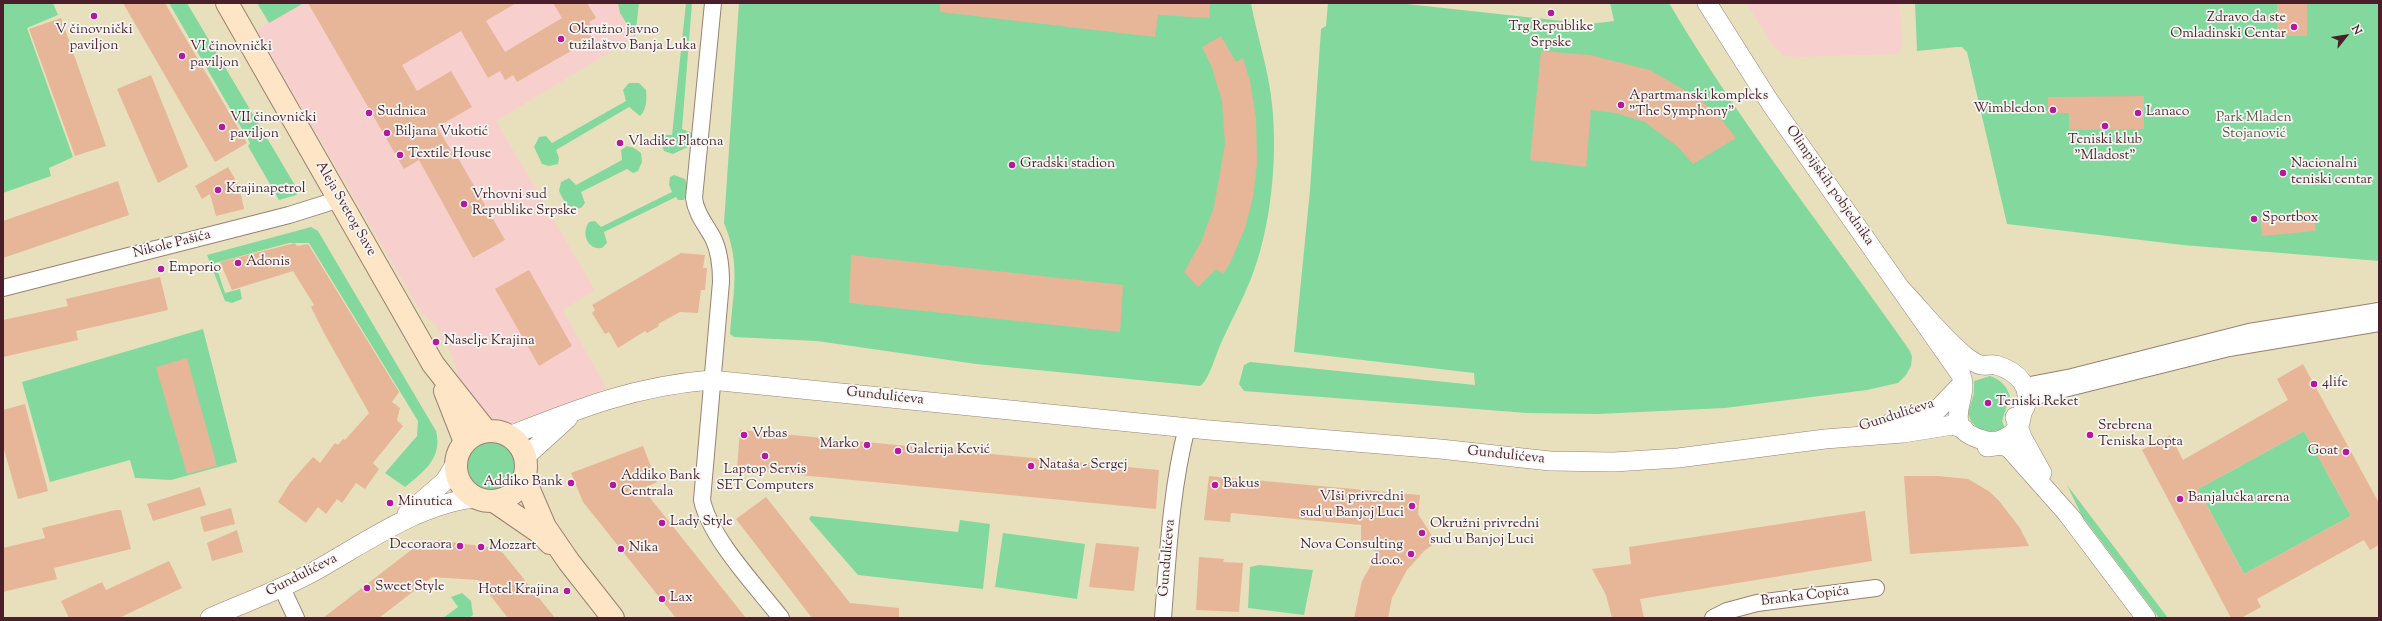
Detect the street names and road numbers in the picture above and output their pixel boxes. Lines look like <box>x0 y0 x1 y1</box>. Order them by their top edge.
street label: Olimpijskih pobjednika <box>1781 123 1877 249</box>
street label: Aleja Svetog Save <box>311 159 379 259</box>
street label: Nikole Pašića <box>131 227 213 263</box>
street label: Gundulićeva <box>845 385 925 409</box>
street label: Gundulićeva <box>1857 396 1937 436</box>
street label: Gundulićeva <box>1466 444 1546 468</box>
street label: Gundulićeva <box>1156 519 1180 597</box>
street label: Gundulićeva <box>264 551 340 601</box>
street label: Branka Ćopića <box>1760 583 1850 611</box>

